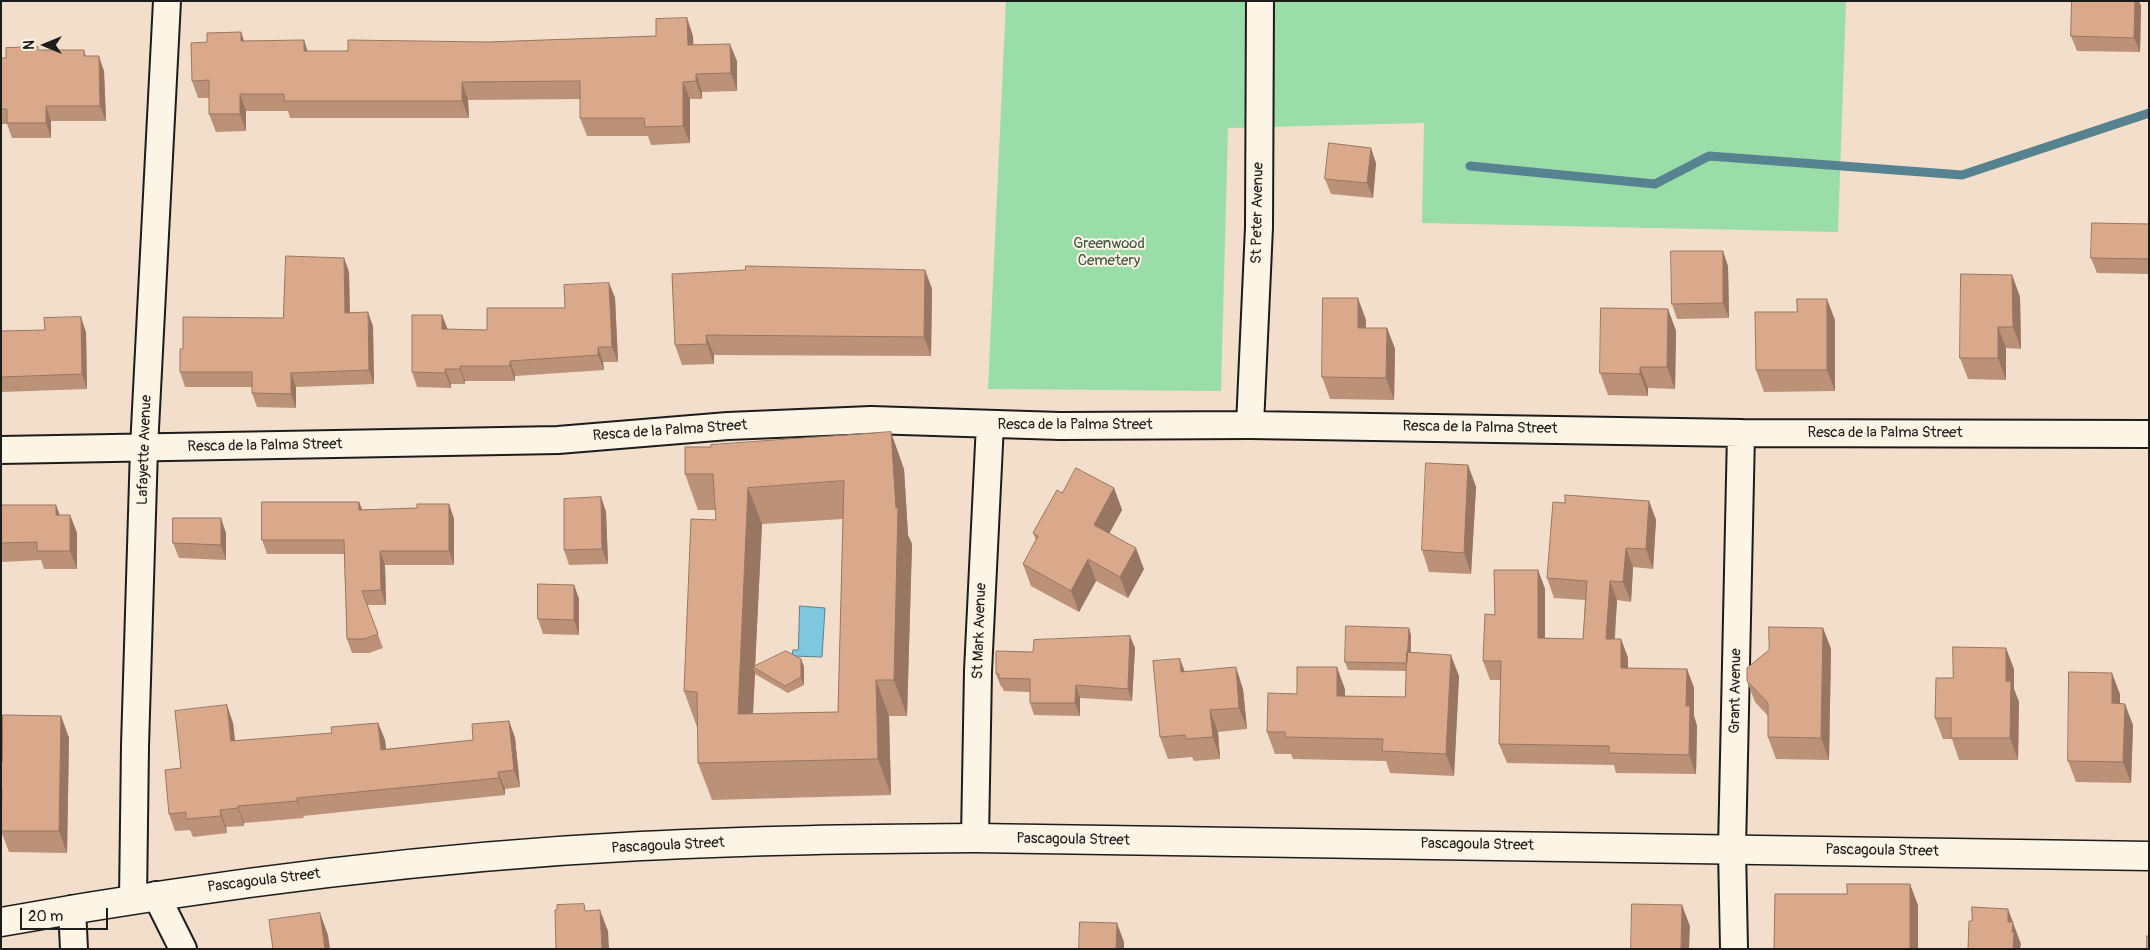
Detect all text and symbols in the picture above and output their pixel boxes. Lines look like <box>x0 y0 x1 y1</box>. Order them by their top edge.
north arrow <box>20 20 70 70</box>
text: N <box>21 40 38 50</box>
street label: St Peter Avenue <box>1248 162 1268 264</box>
park label: Greenwood Cemetery <box>1073 235 1145 270</box>
street label: Lafayette Avenue <box>134 395 156 505</box>
street label: Resca de la Palma Street <box>997 416 1153 434</box>
street label: Resca de la Palma Street <box>592 417 748 445</box>
street label: Resca de la Palma Street <box>1402 418 1558 438</box>
street label: Resca de la Palma Street <box>1807 424 1963 442</box>
street label: Resca de la Palma Street <box>187 436 343 456</box>
street label: St Mark Avenue <box>969 582 991 680</box>
street label: Grant Avenue <box>1726 648 1746 734</box>
street label: Pascagoula Street <box>1016 830 1130 850</box>
street label: Pascagoula Street <box>611 834 725 858</box>
street label: Pascagoula Street <box>1420 835 1534 855</box>
street label: Pascagoula Street <box>1825 841 1939 861</box>
street label: Pascagoula Street <box>207 865 321 897</box>
scale bar <box>22 898 110 930</box>
text: 20 m <box>28 907 63 926</box>

